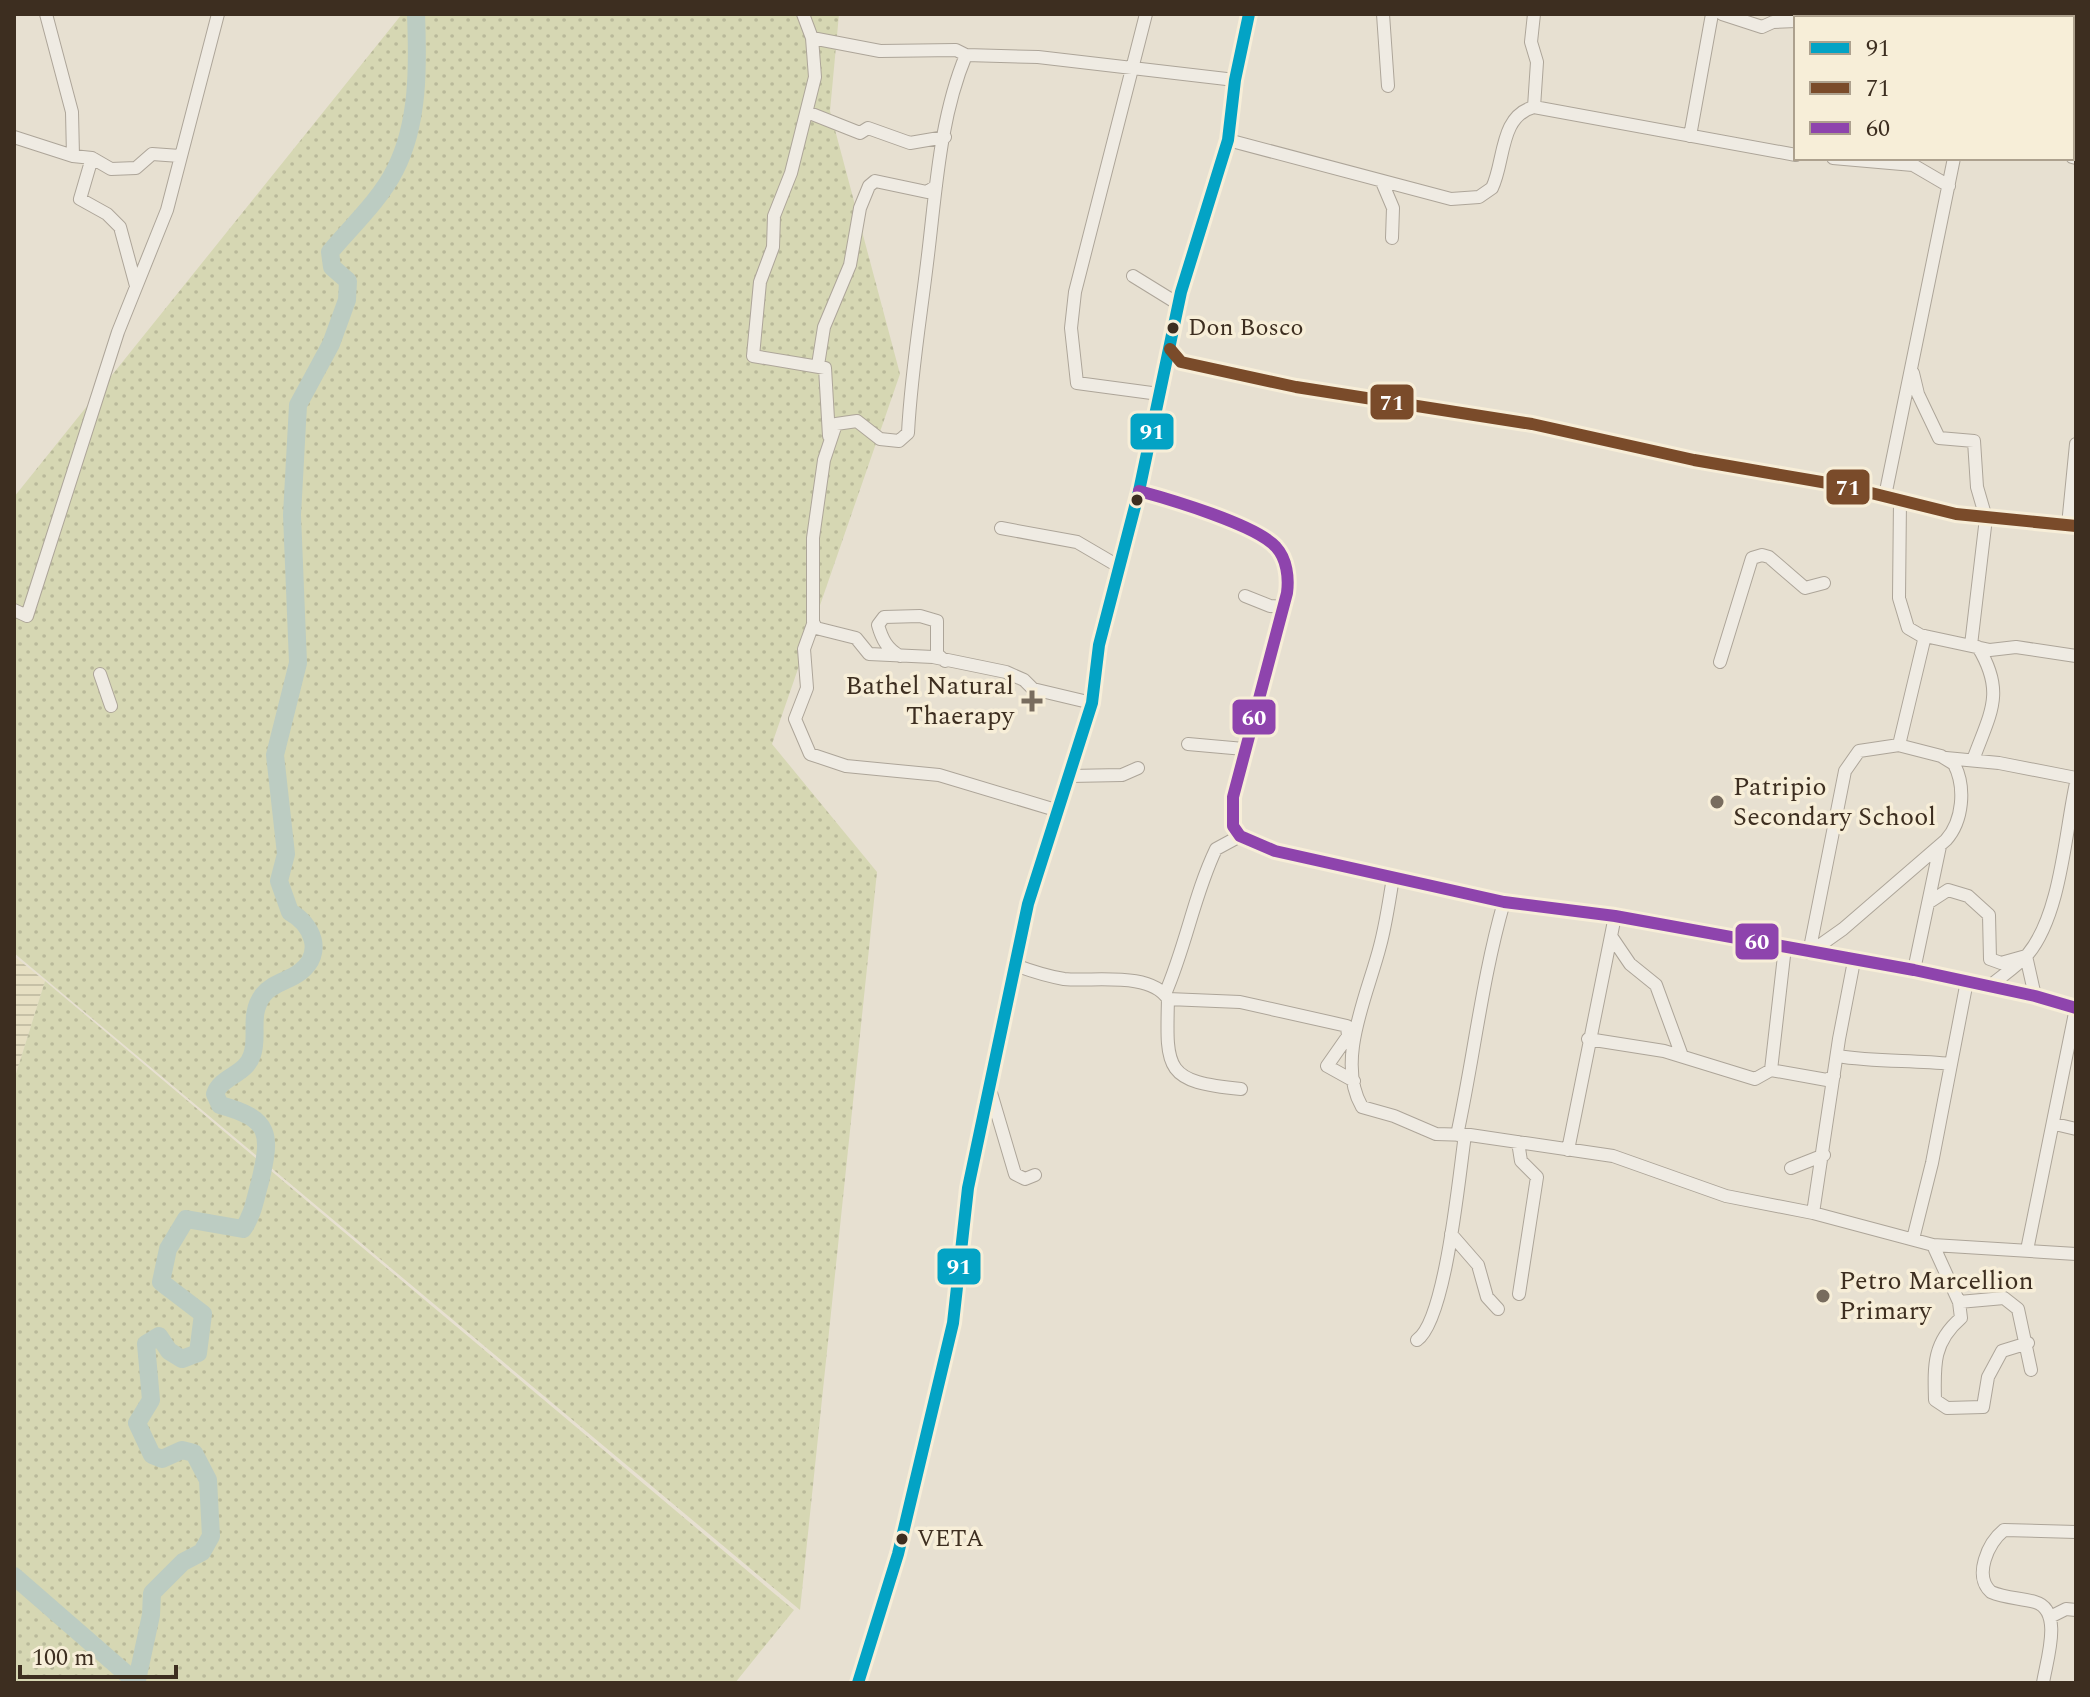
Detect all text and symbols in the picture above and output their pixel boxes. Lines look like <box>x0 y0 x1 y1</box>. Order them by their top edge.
legend <box>1794 16 2074 160</box>
text: 91 <box>1866 31 1890 67</box>
text: 71 <box>1866 71 1890 107</box>
text: 60 <box>1866 111 1890 147</box>
place label: Don Bosco <box>1188 310 1303 346</box>
marker: Don Bosco <box>1165 320 1181 336</box>
line badge: 71 <box>1369 383 1415 421</box>
text: 71 <box>1380 387 1404 420</box>
line badge: 91 <box>1129 412 1175 451</box>
text: 91 <box>1140 416 1164 449</box>
line badge: 71 <box>1825 468 1871 506</box>
text: 71 <box>1836 472 1860 505</box>
unlabelled marker <box>1129 492 1145 508</box>
place label: Bathel Natural Thaerapy <box>845 666 1016 736</box>
marker: Bathel Natural Thaerapy <box>1021 690 1043 712</box>
line badge: 60 <box>1231 698 1277 736</box>
text: 60 <box>1242 702 1266 735</box>
place label: Patripio Secondary School <box>1733 767 1936 837</box>
marker: Patripio Secondary School <box>1708 793 1726 811</box>
line badge: 60 <box>1734 922 1780 961</box>
text: 60 <box>1745 926 1769 959</box>
line badge: 91 <box>936 1247 982 1286</box>
text: 91 <box>947 1251 971 1284</box>
place label: Petro Marcellion Primary <box>1839 1261 2034 1331</box>
marker: Petro Marcellion Primary <box>1814 1287 1832 1305</box>
place label: VETA <box>917 1521 984 1557</box>
marker: VETA <box>894 1531 910 1547</box>
scale bar <box>20 1629 176 1679</box>
text: 100 m <box>32 1640 95 1676</box>

